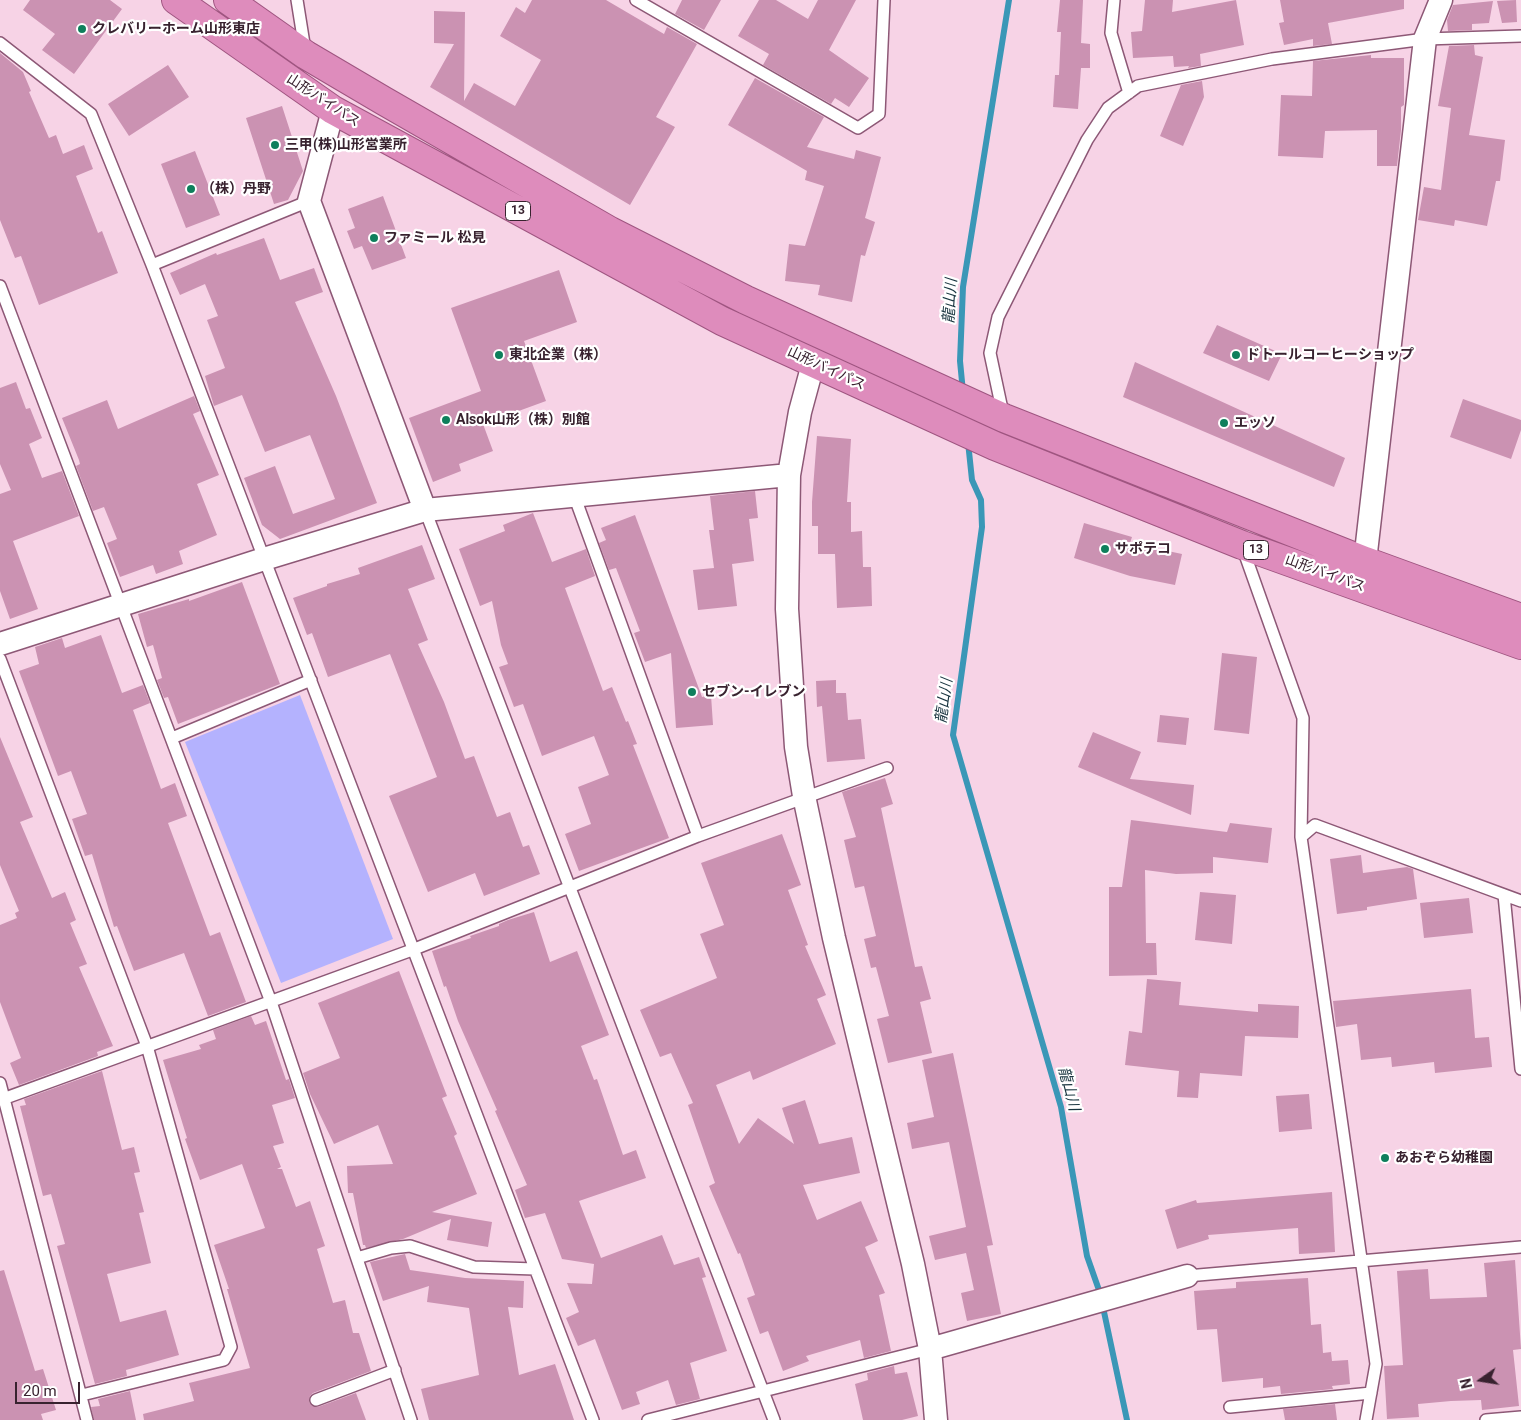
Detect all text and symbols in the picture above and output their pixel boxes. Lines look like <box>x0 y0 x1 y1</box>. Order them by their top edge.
place label: クレバリーホーム山形東店 <box>92 21 260 37</box>
marker: クレバリーホーム山形東店 <box>76 23 88 35</box>
street label: 山形バイパス <box>283 71 363 131</box>
place label: 三甲(株)山形営業所 <box>285 137 407 153</box>
marker: 三甲(株)山形営業所 <box>269 139 281 151</box>
place label: （株）丹野 <box>201 181 271 197</box>
marker: （株）丹野 <box>185 183 197 195</box>
road number: 13 <box>506 202 530 220</box>
place label: ファミール 松見 <box>384 230 485 246</box>
marker: ファミール 松見 <box>368 232 380 244</box>
water label: 龍山川 <box>940 278 962 324</box>
street label: 山形バイパス <box>784 344 868 394</box>
place label: 東北企業（株） <box>509 347 607 363</box>
place label: ドトールコーヒーショップ <box>1246 347 1414 363</box>
marker: 東北企業（株） <box>493 349 505 361</box>
marker: ドトールコーヒーショップ <box>1230 349 1242 361</box>
place label: Alsok山形（株）別館 <box>456 412 590 428</box>
marker: Alsok山形（株）別館 <box>440 414 452 426</box>
place label: エッソ <box>1234 415 1276 431</box>
marker: エッソ <box>1218 417 1230 429</box>
road number: 13 <box>1244 540 1268 560</box>
place label: サポテコ <box>1115 541 1171 557</box>
marker: サポテコ <box>1099 543 1111 555</box>
street label: 山形バイパス <box>1283 552 1367 596</box>
water label: 龍山川 <box>933 677 957 725</box>
place label: セブン-イレブン <box>702 684 806 700</box>
marker: セブン-イレブン <box>686 686 698 698</box>
water label: 龍山川 <box>1053 1065 1083 1113</box>
place label: あおぞら幼稚園 <box>1395 1150 1493 1166</box>
marker: あおぞら幼稚園 <box>1379 1152 1391 1164</box>
north arrow <box>1456 1355 1506 1405</box>
scale bar <box>18 1372 82 1404</box>
text: N <box>1457 1377 1475 1390</box>
text: 20 m <box>23 1382 57 1400</box>

